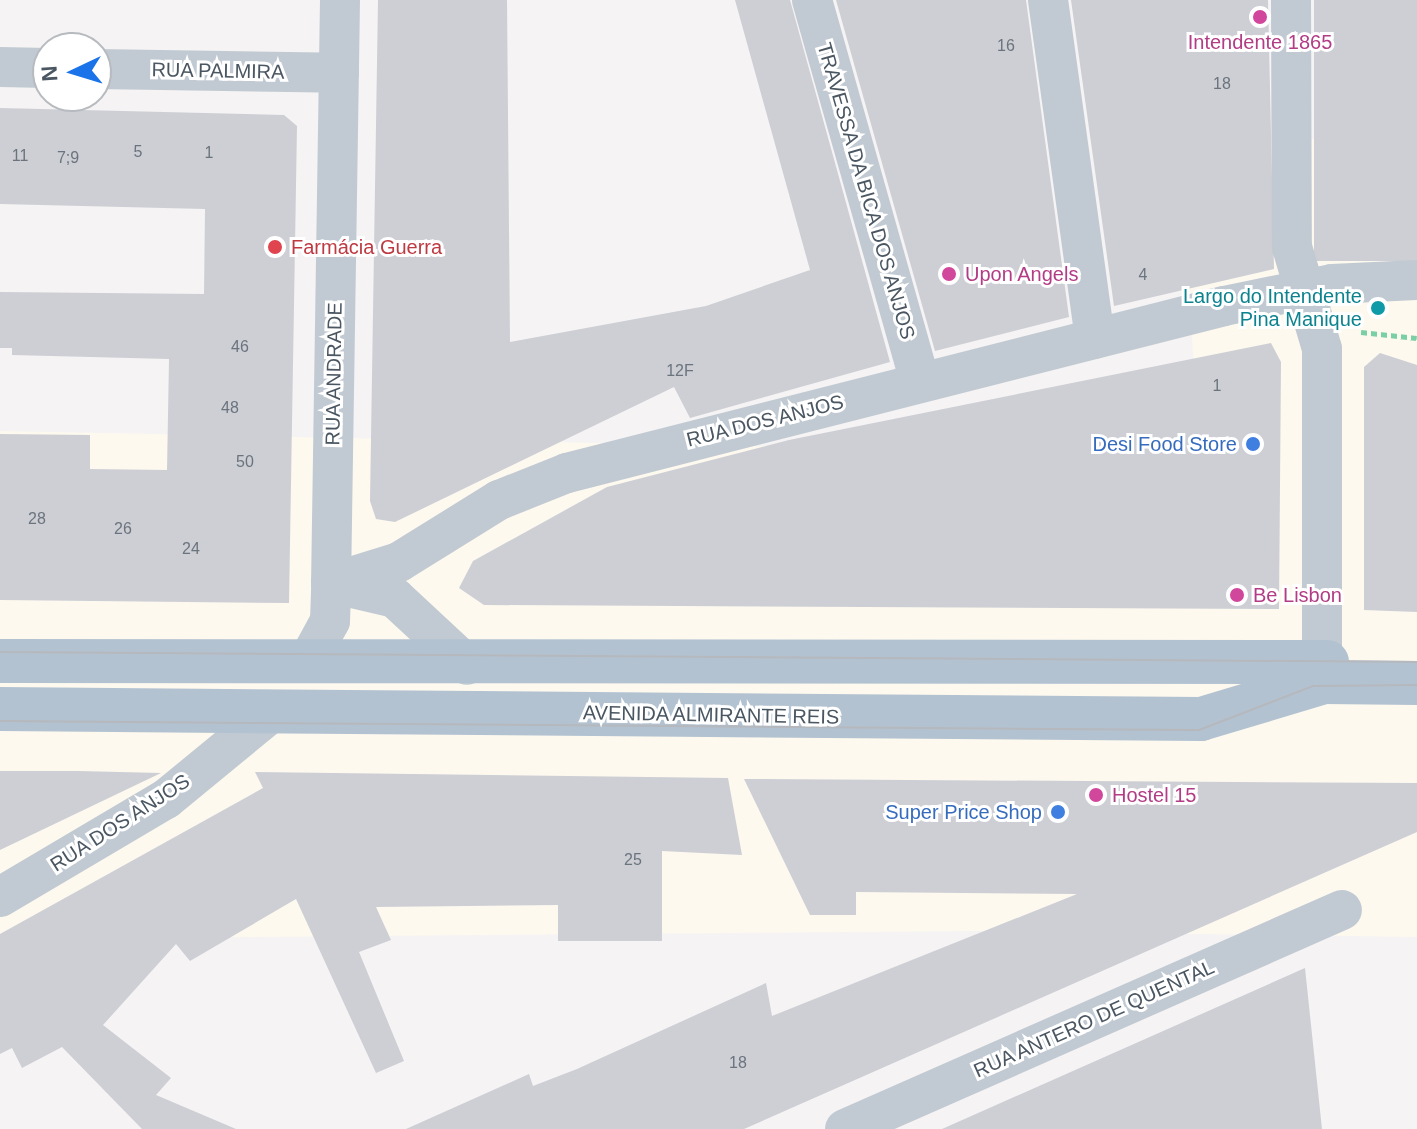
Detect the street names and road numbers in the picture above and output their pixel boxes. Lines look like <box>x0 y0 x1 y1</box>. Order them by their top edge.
street label: TRAVESSA DA BICA DOS ANJOS <box>811 38 921 344</box>
street label: RUA PALMIRA <box>151 58 285 84</box>
street label: RUA ANDRADE <box>321 301 347 447</box>
street label: RUA DOS ANJOS <box>683 390 847 452</box>
street label: AVENIDA ALMIRANTE REIS <box>582 701 840 729</box>
street label: RUA DOS ANJOS <box>45 768 195 878</box>
street label: RUA ANTERO DE QUENTAL <box>969 955 1219 1083</box>

